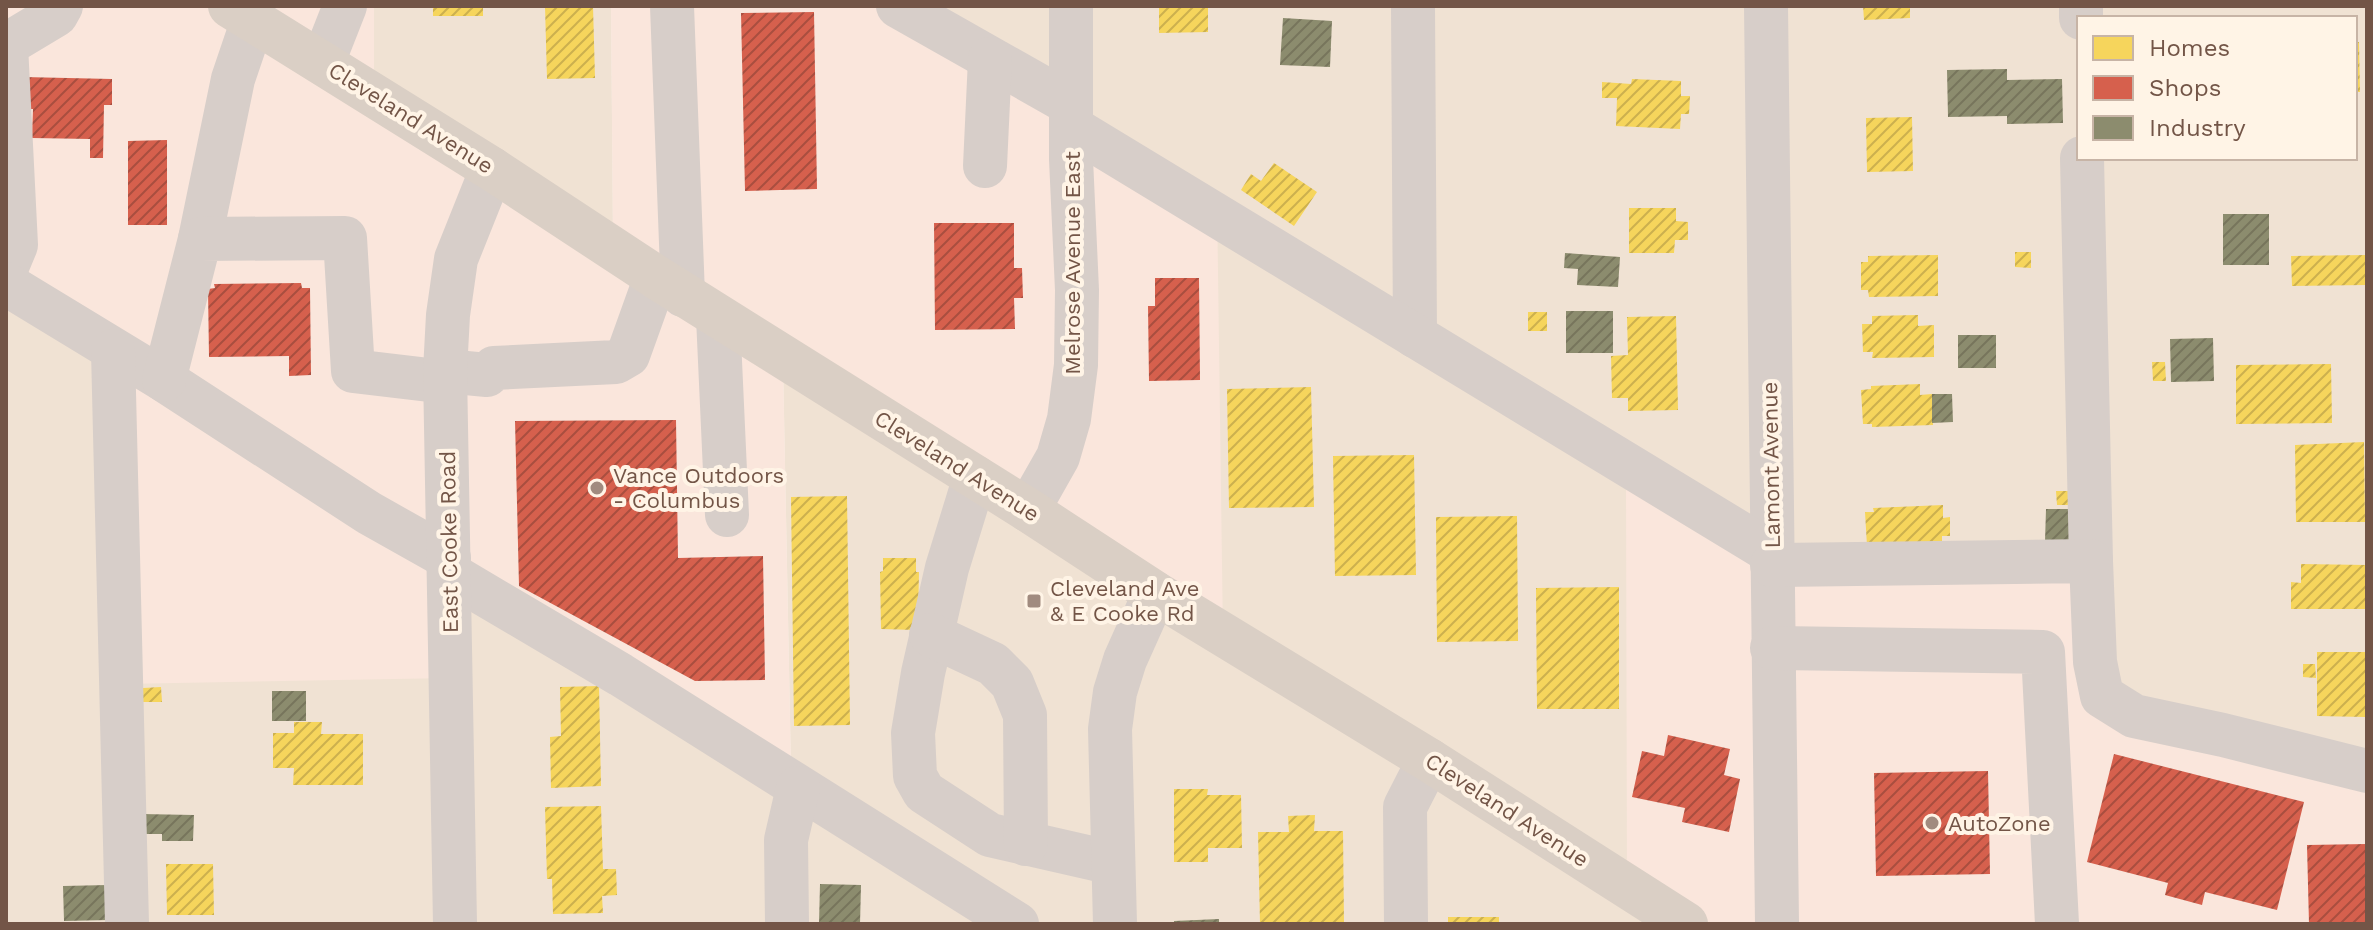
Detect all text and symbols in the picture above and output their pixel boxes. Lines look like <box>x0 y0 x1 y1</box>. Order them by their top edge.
legend <box>2077 16 2357 160</box>
text: Homes <box>2149 34 2230 62</box>
street label: Cleveland Avenue <box>324 57 498 179</box>
text: Shops <box>2149 74 2221 102</box>
text: Industry <box>2149 114 2246 142</box>
street label: Melrose Avenue East <box>1060 151 1085 375</box>
street label: Lamont Avenue <box>1757 381 1785 549</box>
street label: Cleveland Avenue <box>870 405 1044 527</box>
street label: East Cooke Road <box>435 451 463 633</box>
place label: Vance Outdoors - Columbus <box>613 463 784 513</box>
marker: Vance Outdoors - Columbus <box>588 479 606 497</box>
place label: Cleveland Ave & E Cooke Rd <box>1050 576 1200 626</box>
marker: Cleveland Ave & E Cooke Rd <box>1025 592 1043 610</box>
street label: Cleveland Avenue <box>1421 748 1593 872</box>
place label: AutoZone <box>1948 811 2051 836</box>
marker: AutoZone <box>1923 814 1941 832</box>

